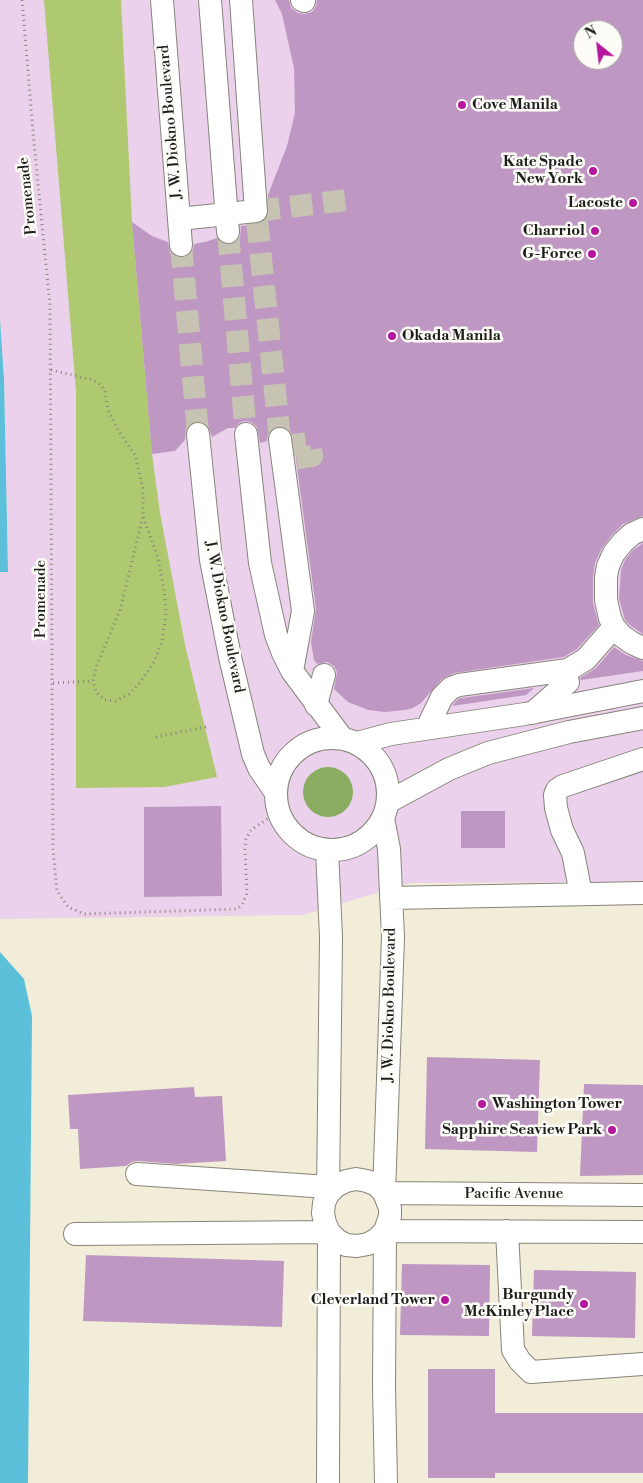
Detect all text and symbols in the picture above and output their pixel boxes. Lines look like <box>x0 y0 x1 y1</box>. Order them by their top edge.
north arrow <box>573 20 623 70</box>
text: N <box>582 22 600 43</box>
street label: J. W. Diokno Boulevard <box>155 44 187 200</box>
place label: Cove Manila <box>472 96 558 114</box>
marker: Cove Manila <box>456 99 468 111</box>
place label: Kate Spade New York <box>503 153 583 188</box>
street label: Promenade <box>15 156 41 236</box>
marker: Kate Spade New York <box>587 165 599 177</box>
place label: Lacoste <box>568 194 623 212</box>
marker: Lacoste <box>627 197 639 209</box>
place label: Charriol <box>523 222 585 240</box>
marker: Charriol <box>589 225 601 237</box>
place label: G-Force <box>522 245 582 263</box>
marker: G-Force <box>586 248 598 260</box>
place label: Okada Manila <box>402 327 501 345</box>
marker: Okada Manila <box>386 330 398 342</box>
street label: J. W. Diokno Boulevard <box>200 539 248 695</box>
street label: Promenade <box>32 560 50 638</box>
street label: J. W. Diokno Boulevard <box>380 927 400 1083</box>
place label: Washington Tower <box>492 1095 622 1113</box>
marker: Washington Tower <box>476 1098 488 1110</box>
place label: Sapphire Seaview Park <box>442 1121 602 1139</box>
marker: Sapphire Seaview Park <box>606 1124 618 1136</box>
street label: Pacific Avenue <box>465 1185 563 1203</box>
place label: Burgundy McKinley Place <box>464 1286 574 1321</box>
place label: Cleverland Tower <box>311 1291 435 1309</box>
marker: Cleverland Tower <box>439 1294 451 1306</box>
marker: Burgundy McKinley Place <box>578 1298 590 1310</box>

